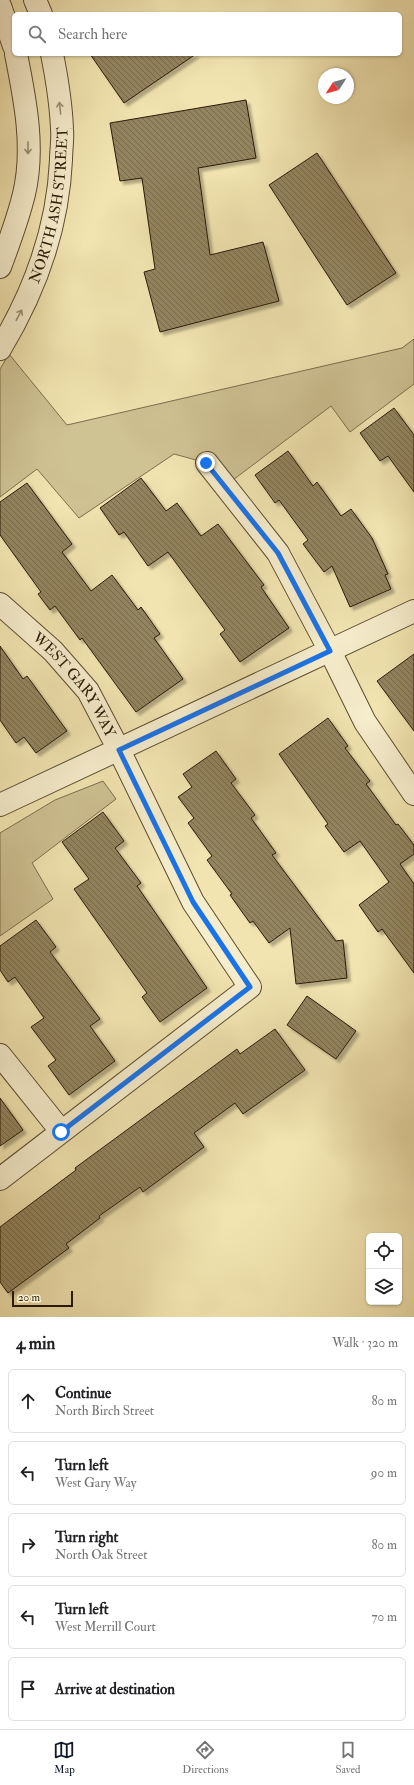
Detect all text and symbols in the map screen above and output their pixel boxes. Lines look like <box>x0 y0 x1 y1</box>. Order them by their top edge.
search box <box>12 12 402 56</box>
icon: search <box>26 23 48 45</box>
text: Search here <box>58 25 127 44</box>
north arrow <box>318 68 354 104</box>
one-way arrow <box>56 102 64 115</box>
street label: NORTH ASH STREET <box>25 127 72 286</box>
one-way arrow <box>24 141 32 154</box>
one-way arrow <box>16 309 23 321</box>
route end <box>197 454 215 472</box>
street label: WEST GARY WAY <box>28 628 120 742</box>
route start <box>52 1123 70 1141</box>
map controls <box>366 1233 402 1305</box>
button: locate <box>366 1233 402 1269</box>
button: layers <box>366 1269 402 1305</box>
scale bar <box>12 1289 73 1308</box>
text: 20 m <box>18 1291 40 1304</box>
text: 4 min <box>16 1333 55 1354</box>
text: Walk · 320 m <box>332 1335 398 1351</box>
text: Continue <box>55 1384 111 1403</box>
icon: ahead <box>17 1390 39 1412</box>
text: 80 m <box>371 1393 397 1409</box>
text: North Birch Street <box>55 1403 154 1419</box>
text: Turn left <box>55 1456 109 1475</box>
icon: left <box>17 1462 39 1484</box>
text: 90 m <box>371 1465 397 1481</box>
text: West Gary Way <box>55 1475 137 1491</box>
text: Turn right <box>55 1528 118 1547</box>
icon: right <box>17 1534 39 1556</box>
text: 80 m <box>371 1537 397 1553</box>
text: North Oak Street <box>55 1547 147 1563</box>
text: Turn left <box>55 1600 109 1619</box>
icon: left <box>17 1606 39 1628</box>
text: 70 m <box>372 1609 397 1625</box>
text: West Merrill Court <box>55 1619 156 1635</box>
icon: arrive <box>17 1678 39 1700</box>
text: Arrive at destination <box>55 1680 175 1699</box>
tab: Map <box>53 1739 75 1776</box>
tab: Directions <box>182 1739 229 1776</box>
tab: Saved <box>335 1739 361 1776</box>

